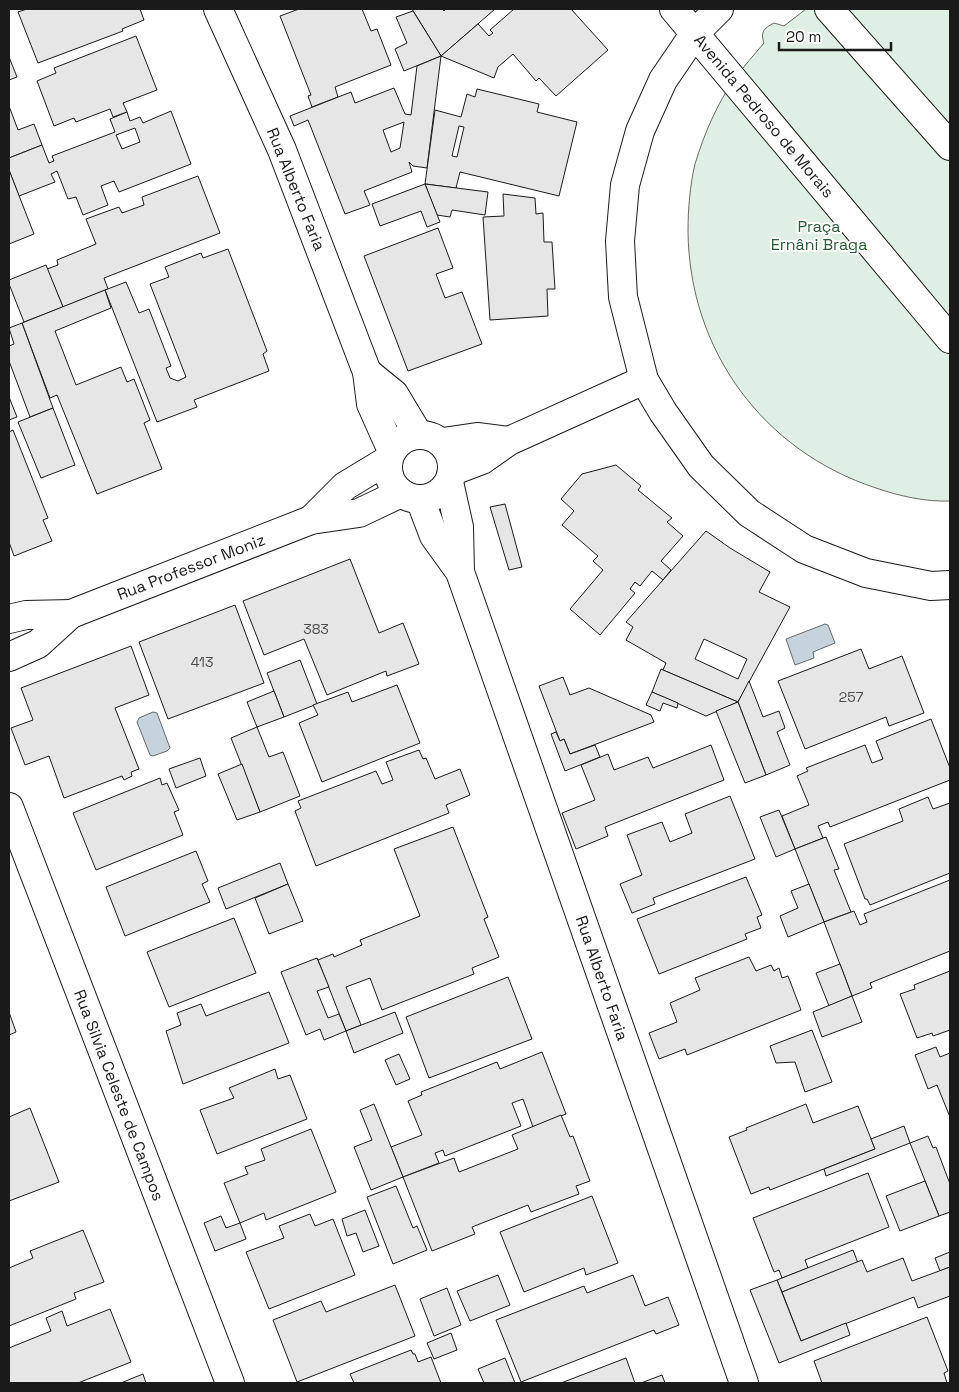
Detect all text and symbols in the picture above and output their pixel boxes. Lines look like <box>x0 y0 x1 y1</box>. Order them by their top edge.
scale bar <box>779 20 892 52</box>
text: 20 m <box>786 27 821 46</box>
street label: Avenida Pedroso de Morais <box>689 30 839 202</box>
street label: Rua Alberto Faria <box>262 124 330 254</box>
park label: Praça Ernâni Braga <box>771 216 867 255</box>
street label: Rua Professor Moniz <box>114 529 268 605</box>
house number: 383 <box>303 620 329 638</box>
house number: 413 <box>191 653 213 671</box>
house number: 257 <box>839 688 863 706</box>
street label: Rua Alberto Faria <box>571 913 633 1043</box>
street label: Rua Silvia Celeste de Campos <box>69 986 169 1204</box>

